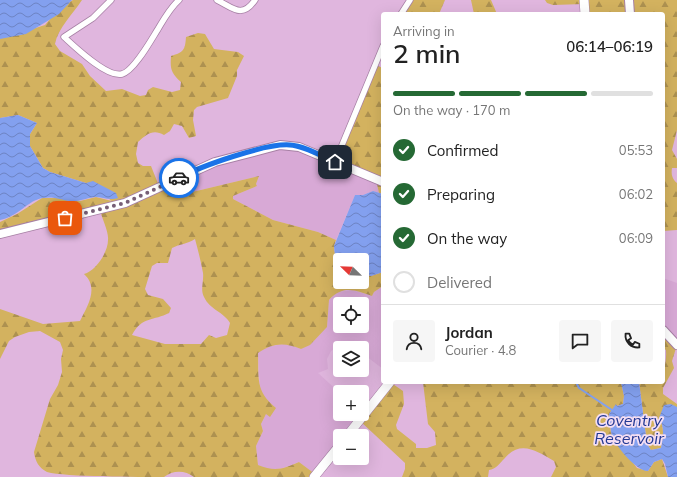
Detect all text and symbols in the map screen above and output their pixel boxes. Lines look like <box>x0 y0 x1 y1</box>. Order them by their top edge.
text: Arriving in <box>393 23 455 39</box>
text: 2 min <box>393 37 461 70</box>
text: 06:14–06:19 <box>566 37 653 56</box>
text: On the way · 170 m <box>393 102 510 118</box>
icon: check <box>393 139 415 161</box>
text: Confirmed <box>427 141 498 160</box>
text: 05:53 <box>619 142 653 158</box>
pin <box>318 145 352 179</box>
icon: home <box>324 151 346 173</box>
courier <box>159 158 199 198</box>
icon: car <box>168 167 190 189</box>
icon: check <box>393 183 415 205</box>
text: Preparing <box>427 185 495 204</box>
text: 06:02 <box>619 186 653 202</box>
pin <box>48 201 82 235</box>
icon: bag <box>54 207 76 229</box>
icon: check <box>393 227 415 249</box>
text: On the way <box>427 229 507 248</box>
text: 06:09 <box>619 230 653 246</box>
north arrow <box>333 253 369 289</box>
map controls <box>333 253 369 465</box>
text: Delivered <box>427 273 492 292</box>
button: locate <box>333 297 369 333</box>
button: person <box>393 320 435 362</box>
button: chat <box>559 320 601 362</box>
button: phone <box>611 320 653 362</box>
text: Jordan <box>445 323 493 342</box>
button: layers <box>333 341 369 377</box>
text: Courier · 4.8 <box>445 342 516 358</box>
button: + <box>333 385 369 421</box>
water label: Coventry Reservoir <box>594 410 665 448</box>
button: − <box>333 429 369 465</box>

